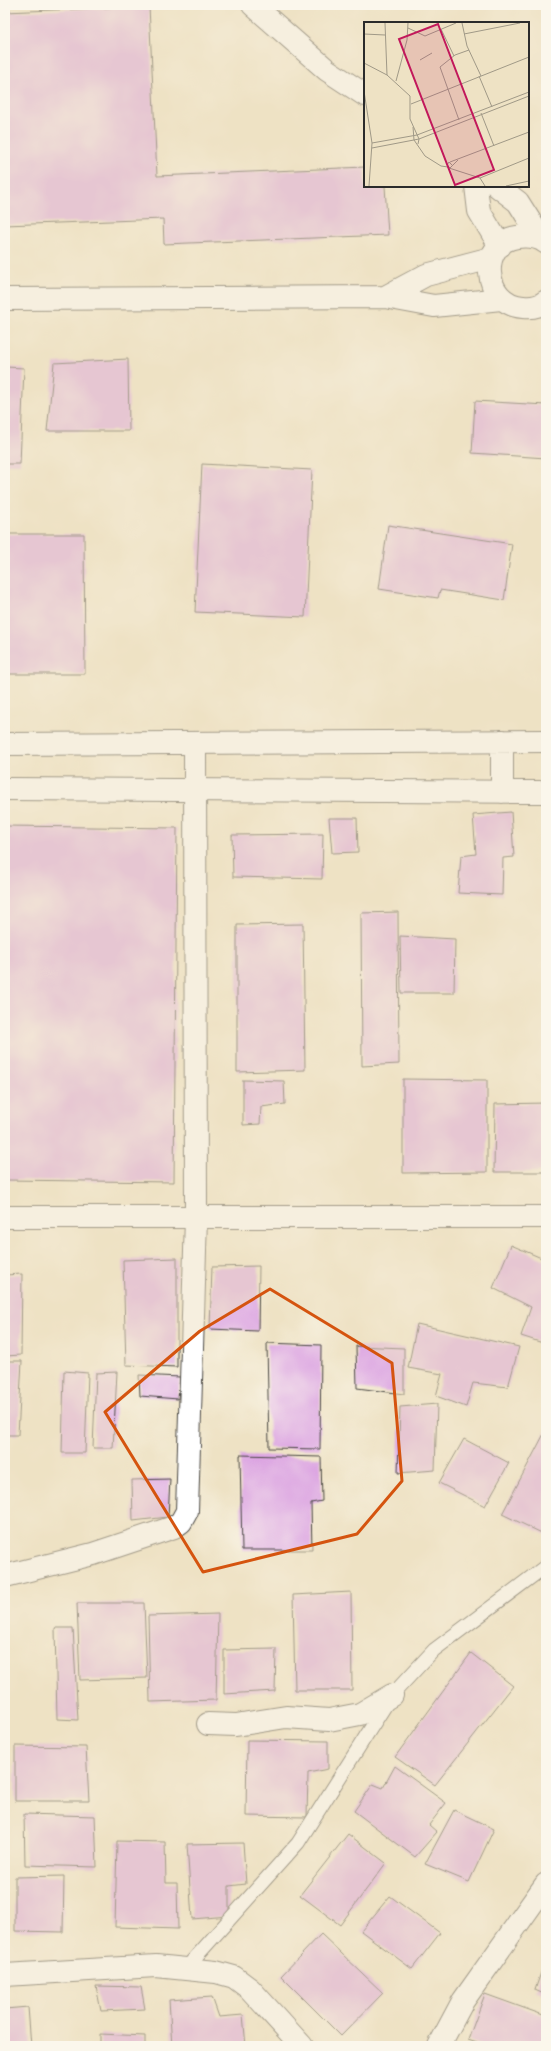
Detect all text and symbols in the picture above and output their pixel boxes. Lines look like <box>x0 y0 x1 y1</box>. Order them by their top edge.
inset map <box>364 22 529 187</box>

